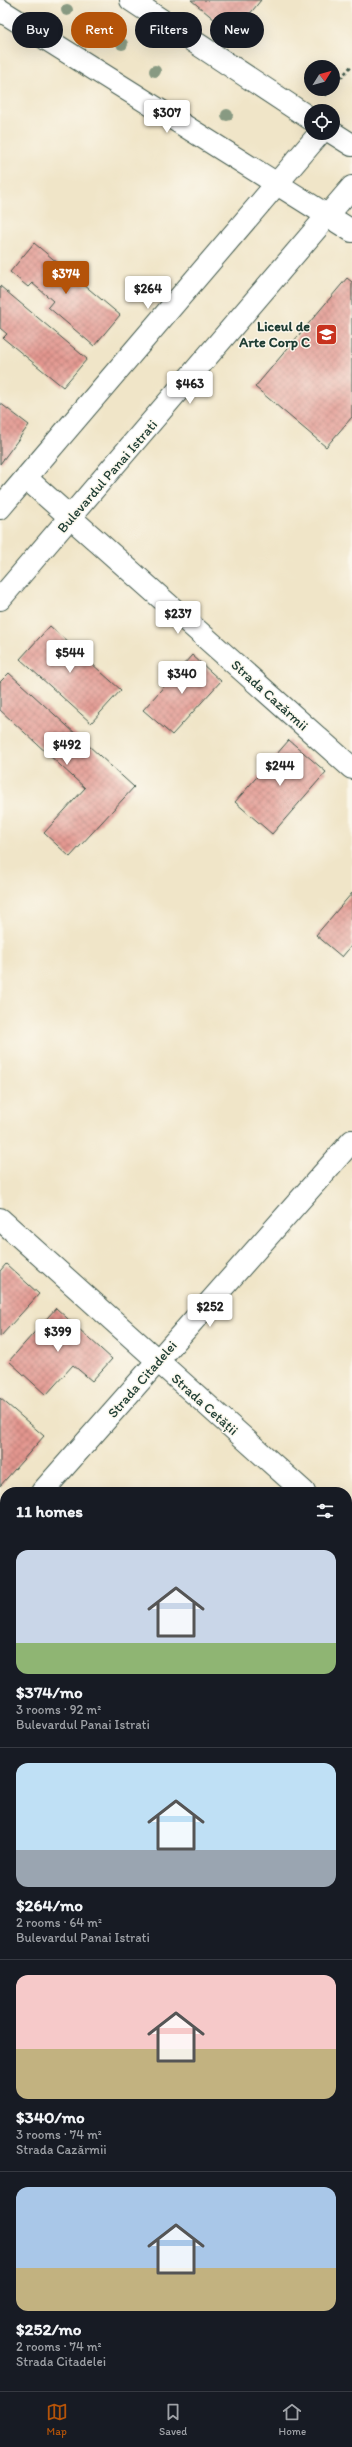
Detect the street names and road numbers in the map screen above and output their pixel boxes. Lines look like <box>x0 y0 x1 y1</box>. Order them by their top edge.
street label: Bulevardul Panai Istrati <box>54 416 161 536</box>
street label: Strada Cazărmii <box>228 656 312 734</box>
street label: Strada Citadelei <box>104 1337 181 1421</box>
street label: Strada Cetății <box>168 1370 242 1439</box>

